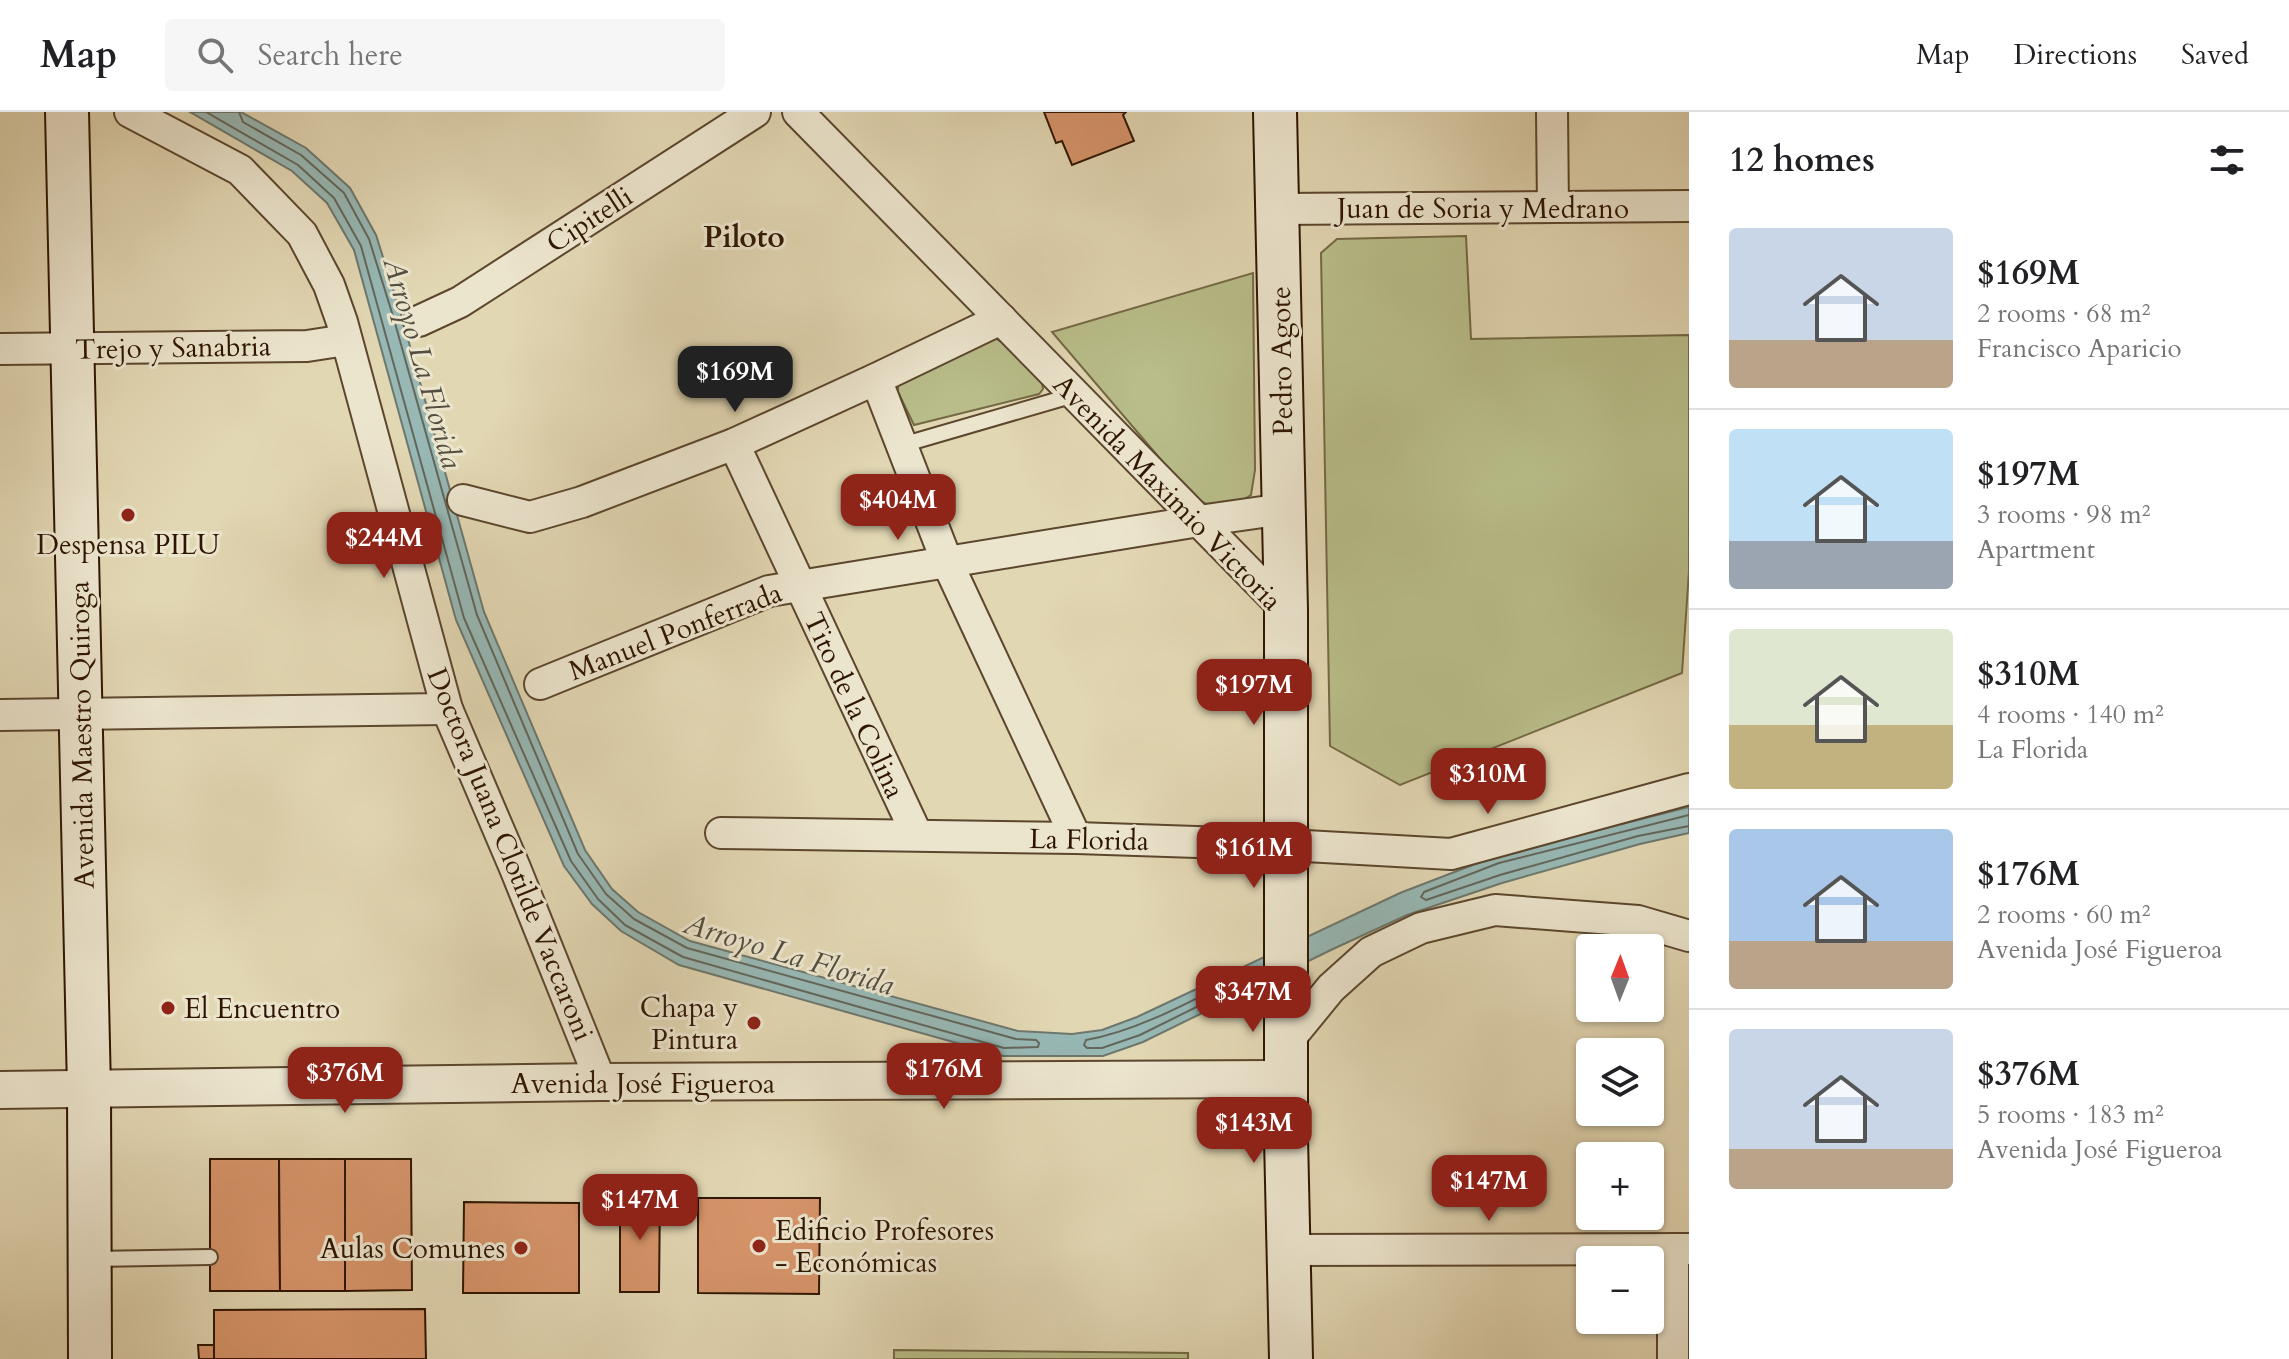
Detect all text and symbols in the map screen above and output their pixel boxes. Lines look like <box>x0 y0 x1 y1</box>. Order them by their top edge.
search box <box>165 19 725 91</box>
text: Map <box>40 29 117 81</box>
icon: search <box>193 33 237 77</box>
text: Search here <box>257 35 403 76</box>
text: Map <box>1916 36 1970 74</box>
text: Directions <box>2014 36 2137 74</box>
text: Saved <box>2181 36 2249 74</box>
text: 12 homes <box>1729 137 1875 183</box>
icon: filters <box>2205 138 2249 182</box>
street label: Cipitelli <box>539 178 640 262</box>
street label: Juan de Soria y Medrano <box>1333 190 1629 228</box>
district label: Piloto <box>703 217 785 258</box>
text: $169M <box>1977 250 2080 296</box>
water label: Arroyo La Florida <box>372 252 472 474</box>
icon: home <box>1793 260 1889 356</box>
street label: Pedro Agote <box>1262 286 1302 436</box>
text: 2 rooms · 68 m² <box>1977 296 2150 331</box>
street label: Trejo y Sanabria <box>75 327 271 369</box>
text: Francisco Aparicio <box>1977 331 2182 366</box>
pin: $169M <box>679 346 791 414</box>
text: $169M <box>696 354 774 389</box>
street label: Avenida Maximio Victoria <box>1044 366 1290 619</box>
text: $197M <box>1977 451 2080 497</box>
icon: home <box>1793 461 1889 557</box>
pin: $404M <box>842 474 954 542</box>
text: $404M <box>859 482 937 517</box>
text: 3 rooms · 98 m² <box>1977 497 2150 532</box>
marker: Despensa PILU <box>119 506 137 524</box>
pin: $244M <box>328 512 440 580</box>
text: $244M <box>345 520 423 555</box>
place label: Despensa PILU <box>36 526 220 564</box>
text: Apartment <box>1977 532 2095 567</box>
street label: Manuel Ponferrada <box>563 574 787 690</box>
street label: Avenida Maestro Quiroga <box>60 581 104 889</box>
street label: Tito de la Colina <box>794 606 914 805</box>
text: $310M <box>1977 651 2080 697</box>
pin: $197M <box>1198 659 1310 727</box>
icon: home <box>1793 661 1889 757</box>
street label: Doctora Juana Clotilde Vaccaroni <box>418 662 602 1047</box>
text: $197M <box>1215 667 1293 702</box>
text: 4 rooms · 140 m² <box>1977 697 2164 732</box>
text: La Florida <box>1977 732 2088 767</box>
pin: $310M <box>1432 748 1544 816</box>
text: $310M <box>1449 756 1527 791</box>
street label: La Florida <box>1029 820 1149 860</box>
pin: $161M <box>1198 822 1310 890</box>
text: $161M <box>1215 830 1293 865</box>
text: $176M <box>1977 851 2080 897</box>
icon: home <box>1793 861 1889 957</box>
text: 2 rooms · 60 m² <box>1977 897 2150 932</box>
water label: Arroyo La Florida <box>678 903 899 1006</box>
text: Avenida José Figueroa <box>1977 932 2223 967</box>
north arrow <box>1576 934 1664 1022</box>
map controls <box>1576 934 1664 1334</box>
pin: $347M <box>1197 966 1309 1034</box>
text: $347M <box>1214 974 1292 1009</box>
place label: Chapa y Pintura <box>640 989 738 1059</box>
place label: El Encuentro <box>184 990 340 1028</box>
marker: El Encuentro <box>159 999 177 1017</box>
marker: Chapa y Pintura <box>745 1014 763 1032</box>
button: layers <box>1576 1038 1664 1126</box>
pin: $176M <box>888 1043 1000 1111</box>
pin: $376M <box>289 1047 401 1115</box>
text: $176M <box>905 1051 983 1086</box>
text: $376M <box>1977 1051 2080 1097</box>
text: $376M <box>306 1055 384 1090</box>
icon: home <box>1793 1061 1889 1157</box>
street label: Avenida José Figueroa <box>511 1065 775 1103</box>
pin: $143M <box>1198 1097 1310 1165</box>
text: 5 rooms · 183 m² <box>1977 1097 2164 1132</box>
text: $143M <box>1215 1105 1293 1140</box>
text: Avenida José Figueroa <box>1977 1132 2223 1167</box>
button: + <box>1576 1142 1664 1230</box>
pin: $147M <box>1433 1155 1545 1223</box>
text: $147M <box>1450 1163 1528 1198</box>
pin: $147M <box>584 1174 696 1242</box>
text: $147M <box>601 1182 679 1217</box>
place label: Edificio Profesores - Económicas <box>775 1212 994 1282</box>
place label: Aulas Comunes <box>320 1230 505 1268</box>
marker: Edificio Profesores - Económicas <box>750 1237 768 1255</box>
marker: Aulas Comunes <box>512 1239 530 1257</box>
button: − <box>1576 1246 1664 1334</box>

